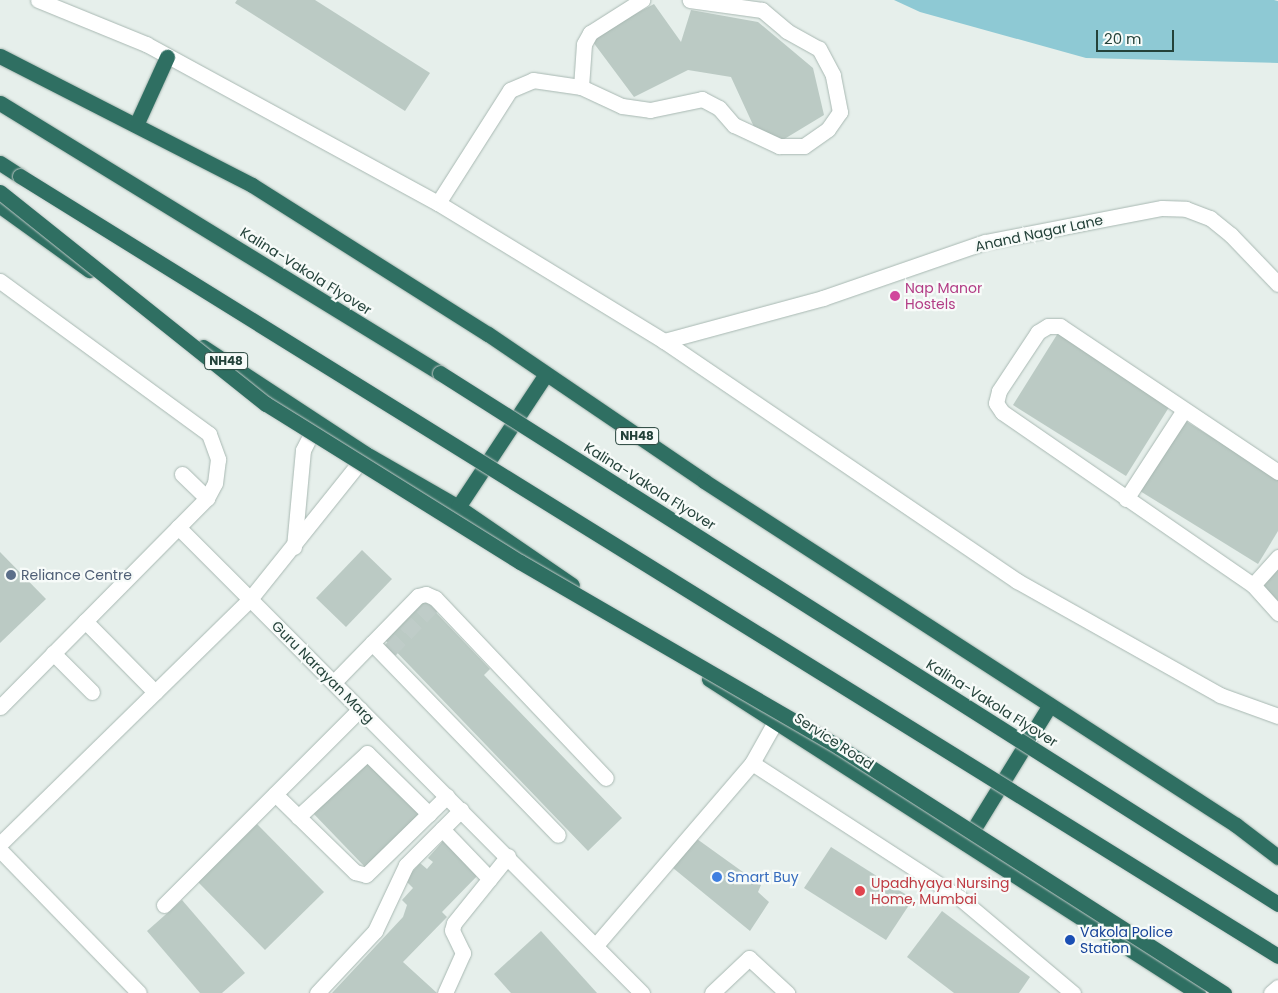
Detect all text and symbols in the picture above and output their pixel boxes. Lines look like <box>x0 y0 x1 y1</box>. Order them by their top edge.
scale bar <box>1098 20 1176 52</box>
text: 20 m <box>1104 28 1142 49</box>
street label: Anand Nagar Lane <box>973 211 1105 255</box>
street label: Kalina-Vakola Flyover <box>237 224 375 318</box>
place label: Nap Manor Hostels <box>905 280 982 312</box>
marker: Nap Manor Hostels <box>889 290 901 302</box>
road number: NH48 <box>204 352 248 371</box>
road number: NH48 <box>614 426 660 446</box>
street label: Kalina-Vakola Flyover <box>581 439 719 533</box>
place label: Reliance Centre <box>21 567 132 583</box>
marker: Reliance Centre <box>5 569 17 581</box>
street label: Guru Narayan Marg <box>268 617 378 727</box>
street label: Kalina-Vakola Flyover <box>923 656 1061 750</box>
street label: Service Road <box>791 709 877 773</box>
place label: Smart Buy <box>727 869 799 885</box>
marker: Smart Buy <box>711 871 723 883</box>
place label: Upadhyaya Nursing Home, Mumbai <box>871 875 1009 908</box>
marker: Upadhyaya Nursing Home, Mumbai <box>853 884 867 898</box>
place label: Vakola Police Station <box>1080 924 1173 956</box>
marker: Vakola Police Station <box>1064 934 1076 946</box>

